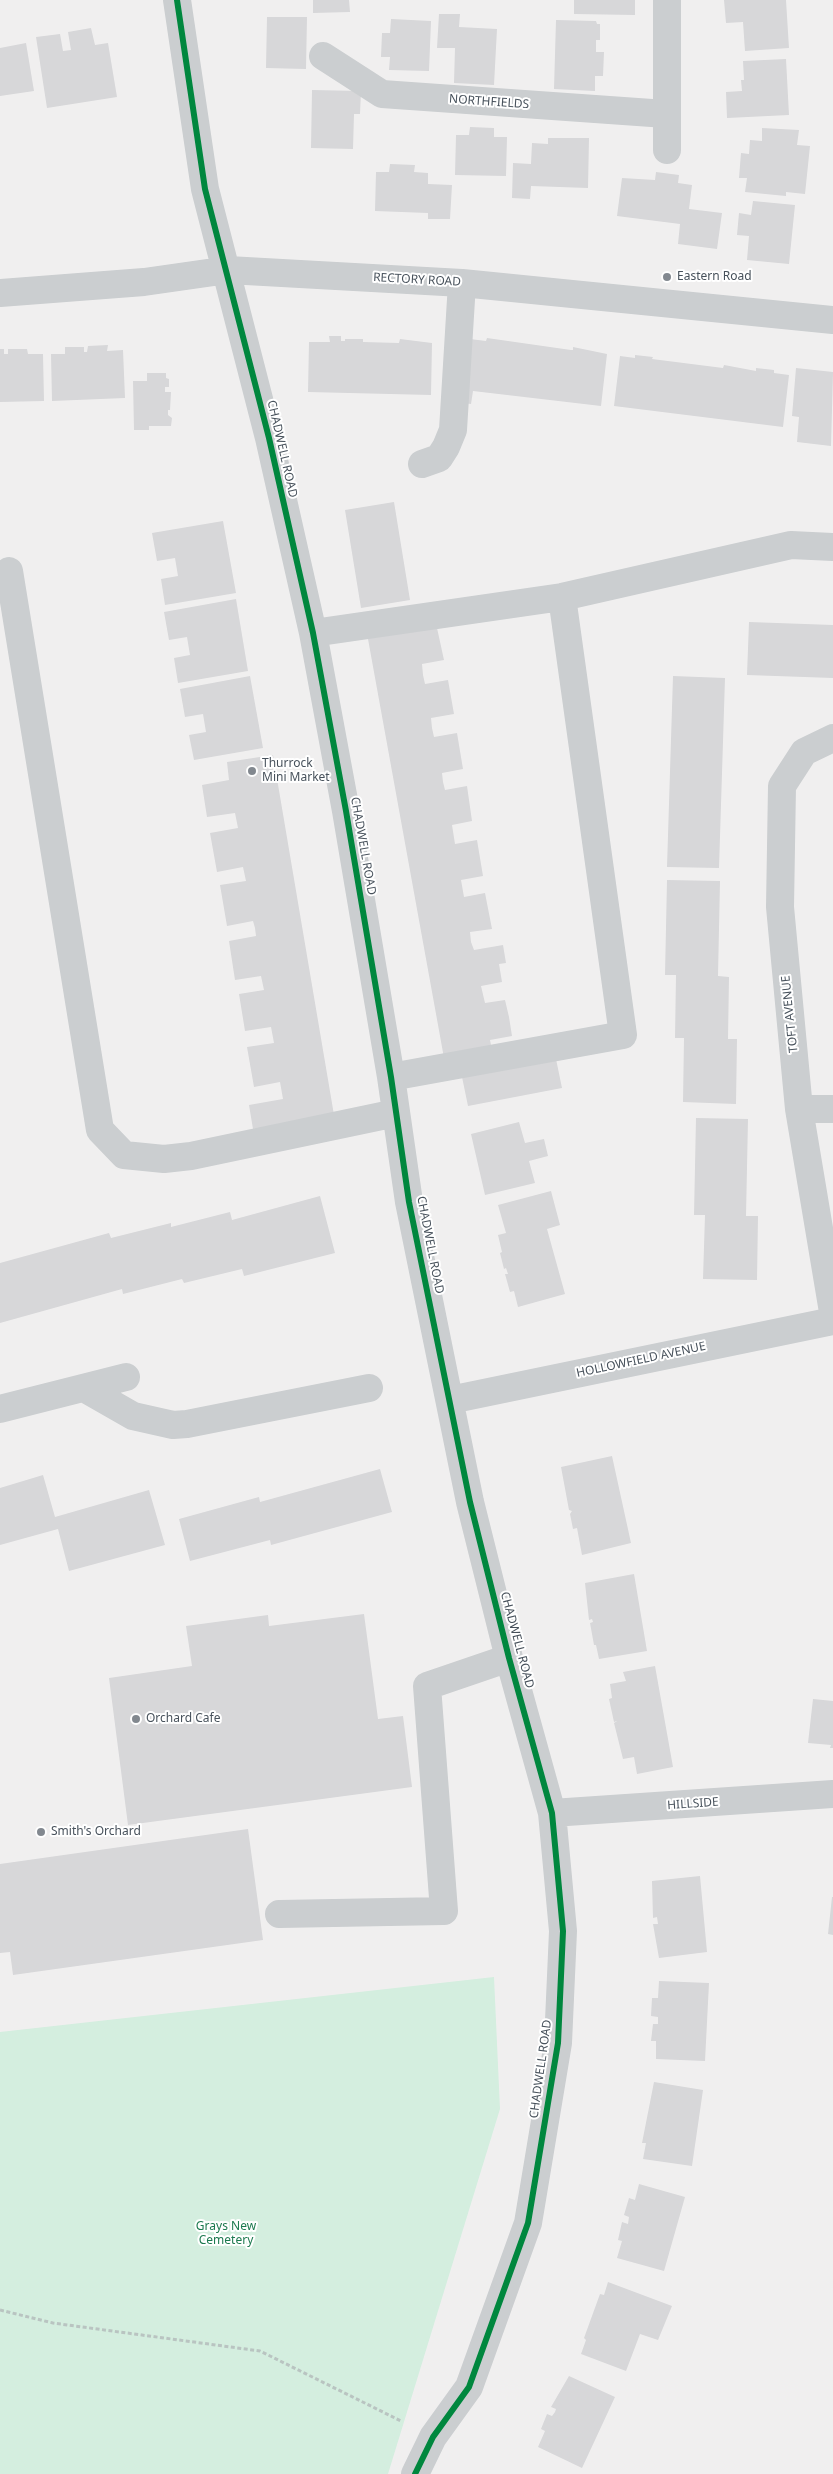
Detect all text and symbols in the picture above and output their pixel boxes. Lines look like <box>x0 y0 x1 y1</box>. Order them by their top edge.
street label: NORTHFIELDS <box>449 92 529 112</box>
place label: Eastern Road <box>677 270 752 284</box>
street label: RECTORY ROAD <box>373 271 461 289</box>
marker: Eastern Road <box>661 271 673 283</box>
street label: CHADWELL ROAD <box>264 399 300 499</box>
place label: Thurrock Mini Market <box>262 757 330 785</box>
marker: Thurrock Mini Market <box>246 765 258 777</box>
street label: CHADWELL ROAD <box>347 796 379 896</box>
street label: TOFT AVENUE <box>779 975 801 1053</box>
street label: CHADWELL ROAD <box>413 1195 447 1295</box>
street label: HOLLOWFIELD AVENUE <box>575 1339 707 1381</box>
street label: CHADWELL ROAD <box>497 1590 537 1690</box>
place label: Orchard Cafe <box>146 1712 220 1726</box>
marker: Orchard Cafe <box>130 1713 142 1725</box>
street label: HILLSIDE <box>667 1795 719 1813</box>
place label: Smith's Orchard <box>51 1825 141 1839</box>
marker: Smith's Orchard <box>35 1826 47 1838</box>
street label: CHADWELL ROAD <box>527 2019 555 2119</box>
park label: Grays New Cemetery <box>196 2220 256 2248</box>

